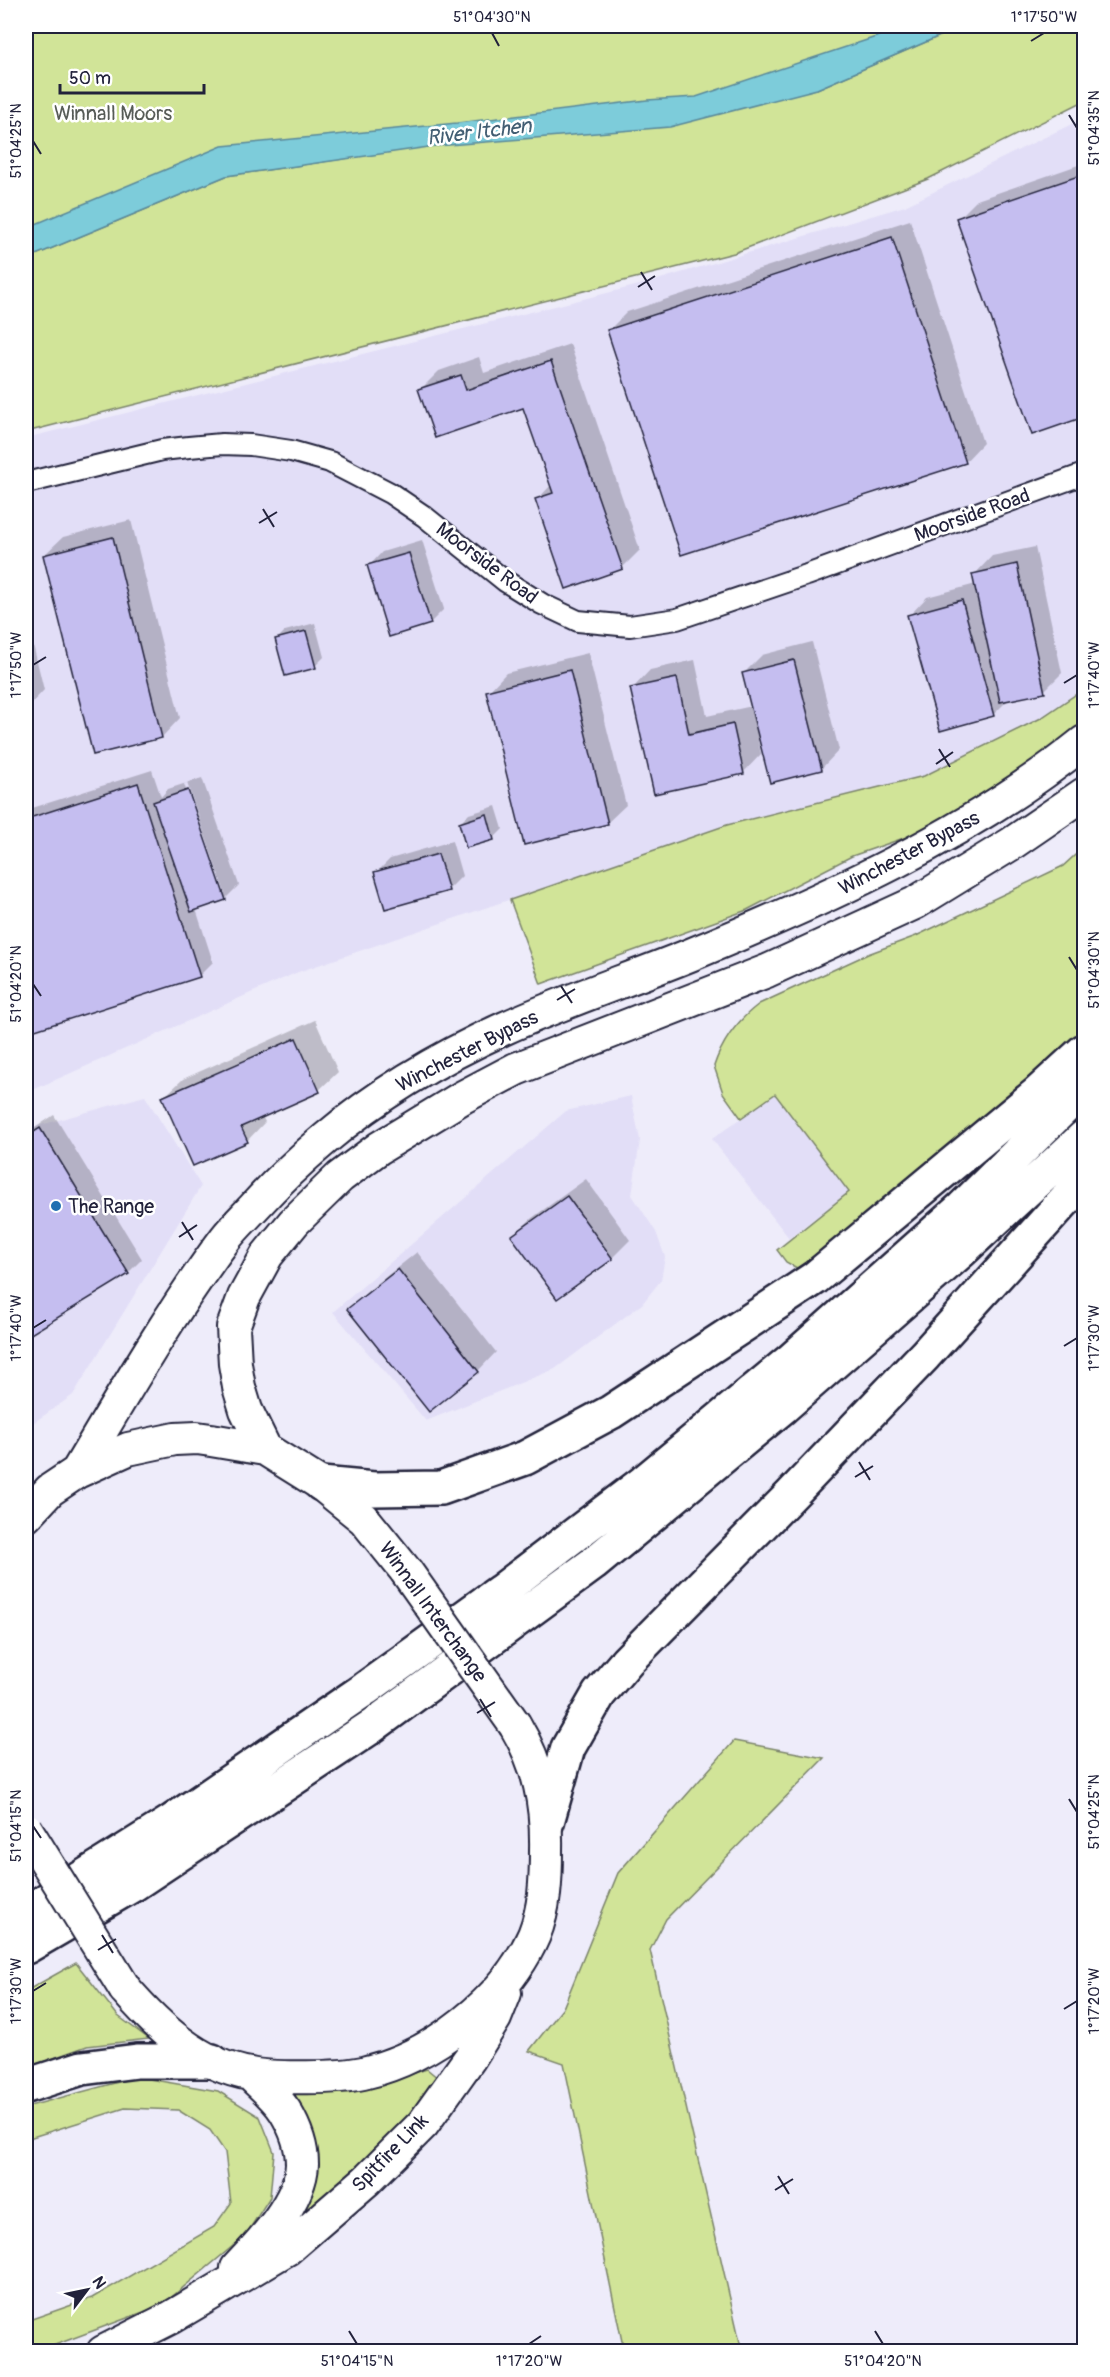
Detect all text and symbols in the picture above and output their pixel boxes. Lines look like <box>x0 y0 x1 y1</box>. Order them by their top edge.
text: 51°04'30"N <box>453 8 531 27</box>
text: 1°17'50"W <box>1011 8 1077 27</box>
scale bar <box>60 57 204 95</box>
text: 50 m <box>69 67 111 90</box>
text: 51°04'35"N <box>1085 90 1104 166</box>
park label: Winnall Moors <box>54 101 172 126</box>
text: 51°04'25"N <box>7 103 26 179</box>
water label: River Itchen <box>425 112 534 152</box>
street label: Moorside Road <box>911 483 1033 547</box>
street label: Moorside Road <box>431 517 543 609</box>
text: 1°17'50"W <box>7 632 26 698</box>
text: 1°17'40"W <box>1085 641 1104 709</box>
street label: Winchester Bypass <box>834 805 984 901</box>
text: 51°04'30"N <box>1085 931 1104 1009</box>
text: 51°04'20"N <box>7 945 26 1023</box>
street label: Winchester Bypass <box>392 1004 542 1098</box>
place label: The Range <box>68 1194 154 1219</box>
marker: The Range <box>49 1199 63 1213</box>
text: 1°17'40"W <box>7 1294 26 1362</box>
text: 1°17'30"W <box>1085 1304 1104 1371</box>
street label: Winnall Interchange <box>374 1537 492 1687</box>
text: 51°04'25"N <box>1085 1774 1104 1850</box>
text: 51°04'15"N <box>7 1790 26 1862</box>
text: 1°17'30"W <box>7 1957 26 2024</box>
text: 1°17'20"W <box>1085 1967 1104 2034</box>
street label: Spitfire Link <box>346 2108 434 2198</box>
north arrow <box>57 2260 117 2320</box>
text: N <box>88 2273 110 2293</box>
text: 51°04'15"N <box>321 2352 393 2371</box>
text: 1°17'20"W <box>496 2352 563 2371</box>
text: 51°04'20"N <box>844 2352 922 2371</box>

